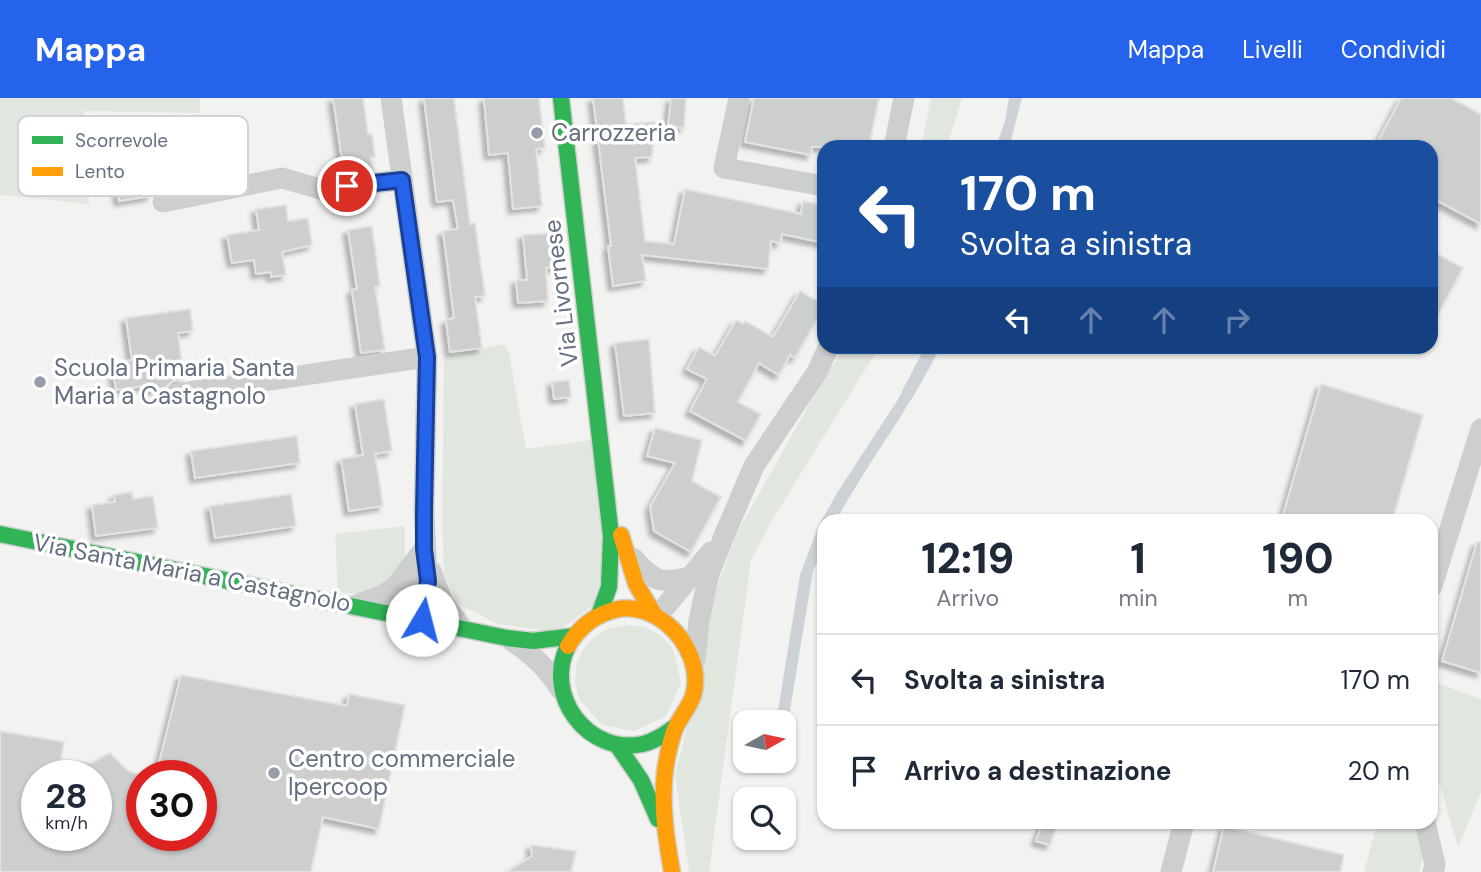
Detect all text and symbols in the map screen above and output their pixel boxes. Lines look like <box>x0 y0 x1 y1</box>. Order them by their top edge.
text: Mappa <box>35 28 146 71</box>
text: Mappa <box>1128 34 1204 65</box>
text: Livelli <box>1242 34 1303 65</box>
text: Condividi <box>1341 34 1446 65</box>
legend <box>18 116 248 196</box>
place label: Carrozzeria <box>551 117 676 148</box>
marker: Carrozzeria <box>529 125 545 141</box>
text: Scorrevole <box>75 128 168 153</box>
pin <box>317 156 377 216</box>
text: Lento <box>75 159 125 184</box>
text: 170 m <box>960 161 1096 225</box>
icon: arrive <box>328 167 366 205</box>
icon: left <box>845 168 936 259</box>
street label: Via Livornese <box>536 218 585 368</box>
text: Svolta a sinistra <box>960 223 1192 265</box>
icon: left <box>999 301 1037 339</box>
icon: ahead <box>1072 301 1110 339</box>
icon: ahead <box>1145 301 1183 339</box>
icon: right <box>1218 301 1256 339</box>
place label: Scuola Primaria Santa Maria a Castagnolo <box>54 352 295 411</box>
marker: Scuola Primaria Santa Maria a Castagnolo <box>32 374 48 390</box>
street label: Via Santa Maria a Castagnolo <box>31 526 354 619</box>
text: 12:19 <box>921 531 1014 586</box>
text: 1 <box>1130 531 1146 586</box>
text: 190 <box>1262 531 1334 586</box>
position arrow <box>385 583 459 657</box>
text: Arrivo <box>936 583 999 613</box>
text: min <box>1118 583 1158 613</box>
text: m <box>1288 583 1308 613</box>
icon: left <box>845 661 883 699</box>
text: Svolta a sinistra <box>904 663 1105 697</box>
text: 170 m <box>1341 663 1410 697</box>
north arrow <box>733 710 796 774</box>
map controls <box>733 710 796 850</box>
place label: Centro commerciale Ipercoop <box>288 743 515 802</box>
icon: arrive <box>845 752 883 790</box>
text: Arrivo a destinazione <box>904 754 1171 788</box>
text: 20 m <box>1347 754 1410 788</box>
speed limit sign: 30 <box>126 760 217 851</box>
marker: Centro commerciale Ipercoop <box>266 765 282 781</box>
text: 28 <box>45 773 88 819</box>
button: search <box>733 787 796 850</box>
text: km/h <box>45 811 88 835</box>

